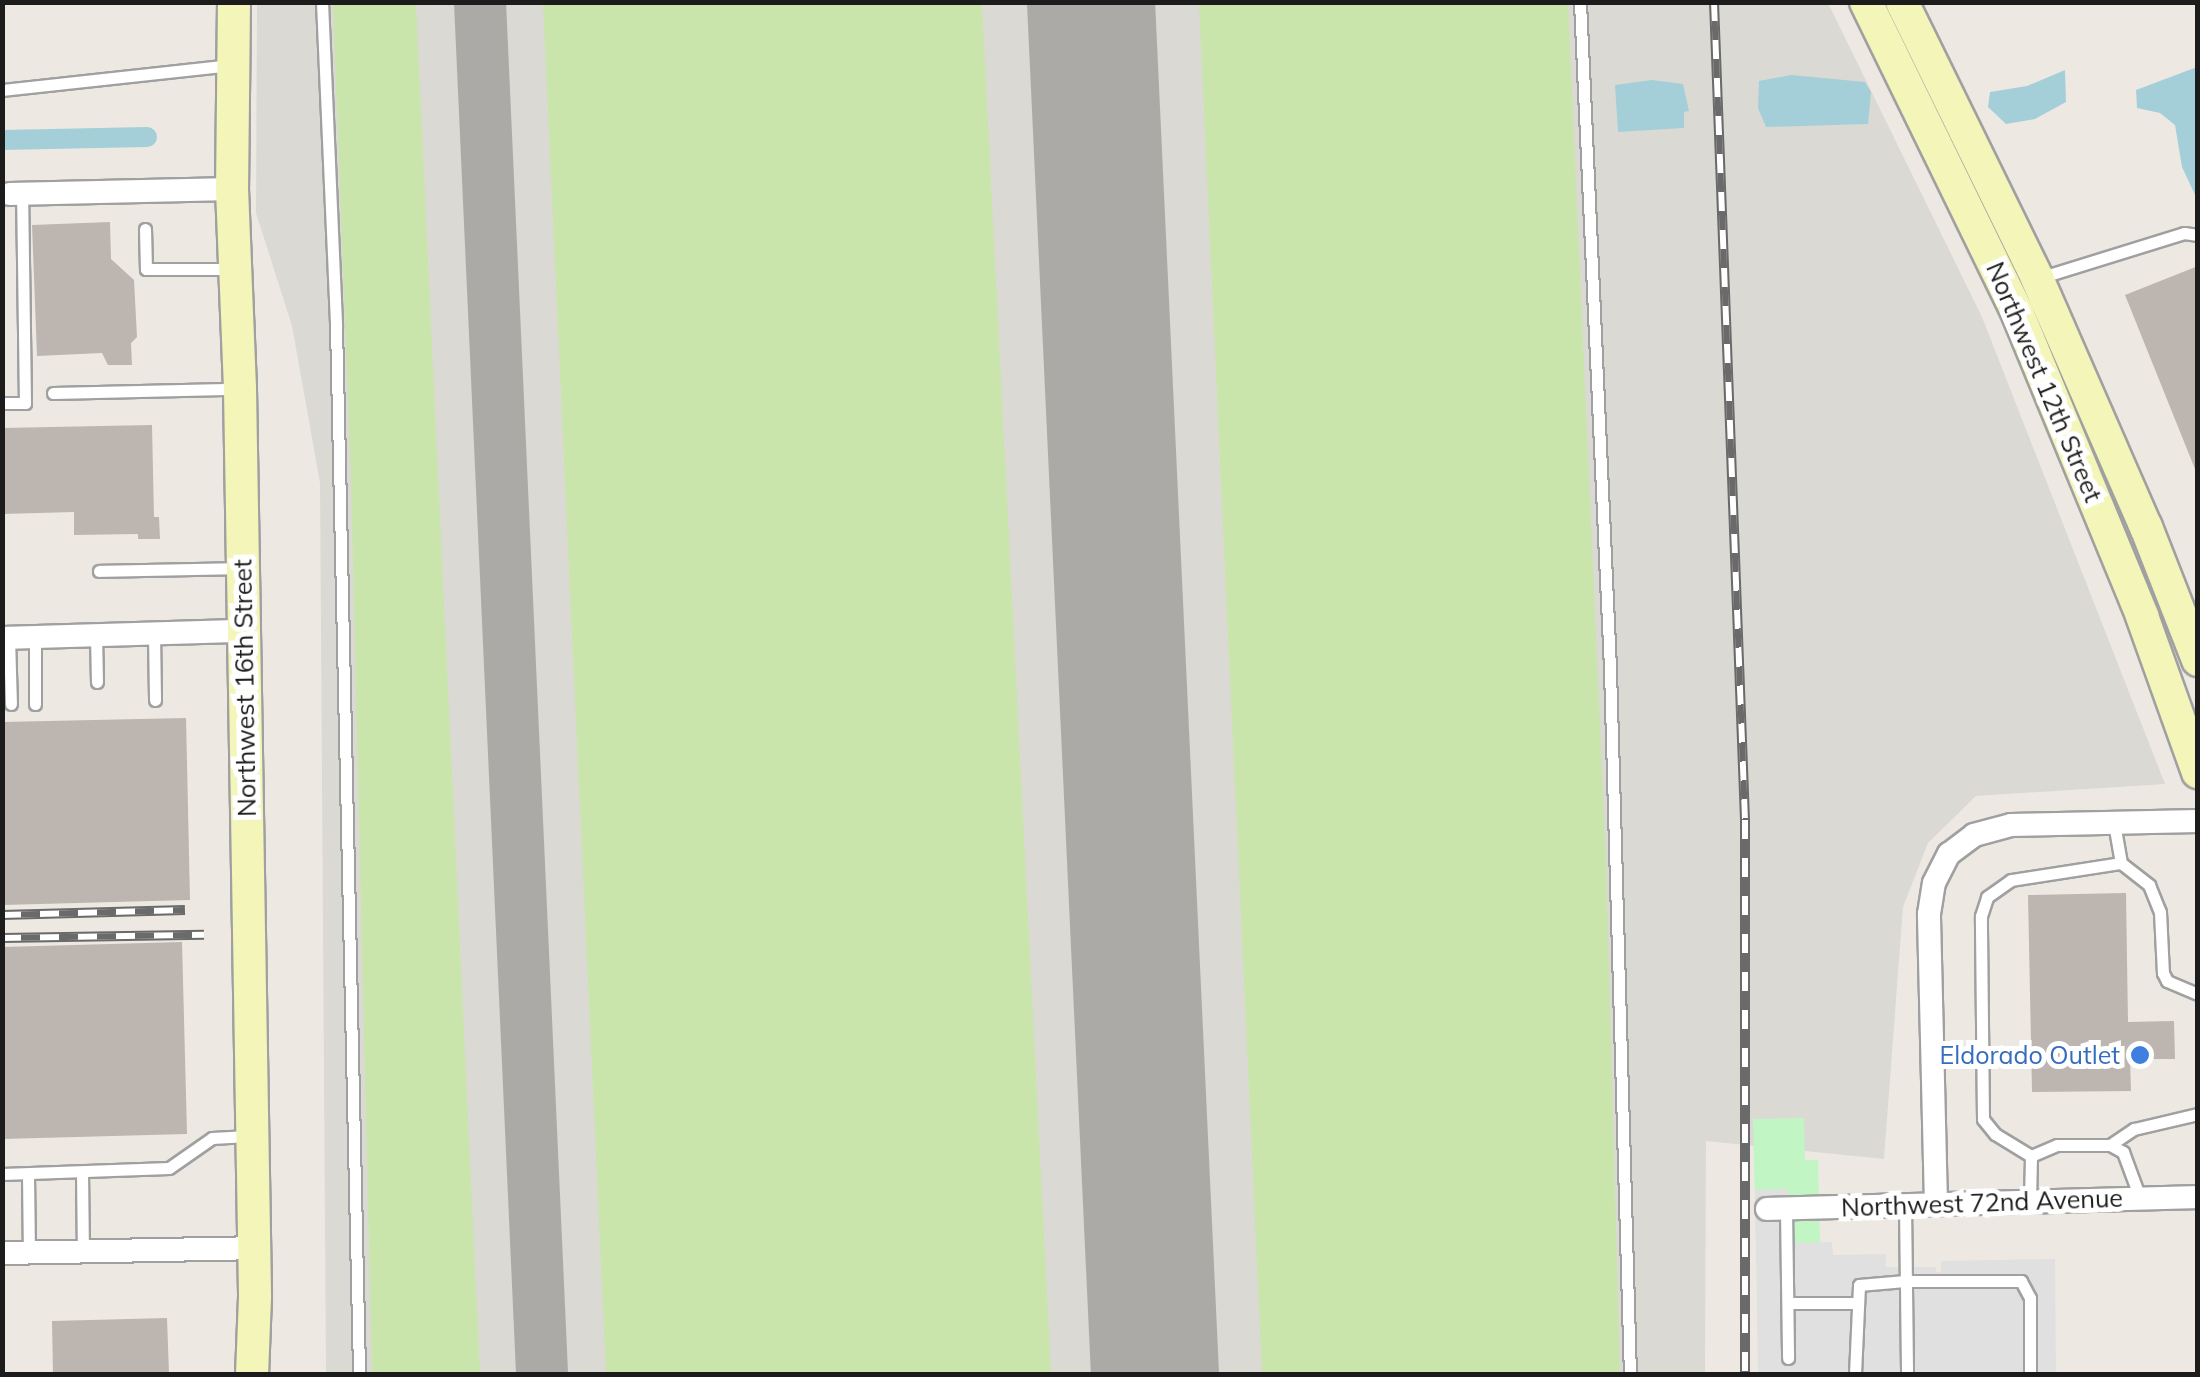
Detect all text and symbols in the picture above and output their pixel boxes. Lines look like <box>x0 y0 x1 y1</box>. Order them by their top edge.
street label: Northwest 12th Street <box>1980 258 2108 506</box>
street label: Northwest 16th Street <box>228 559 262 817</box>
place label: Eldorado Outlet <box>1940 1040 2120 1070</box>
marker: Eldorado Outlet <box>2129 1044 2151 1066</box>
street label: Northwest 72nd Avenue <box>1841 1183 2123 1223</box>

